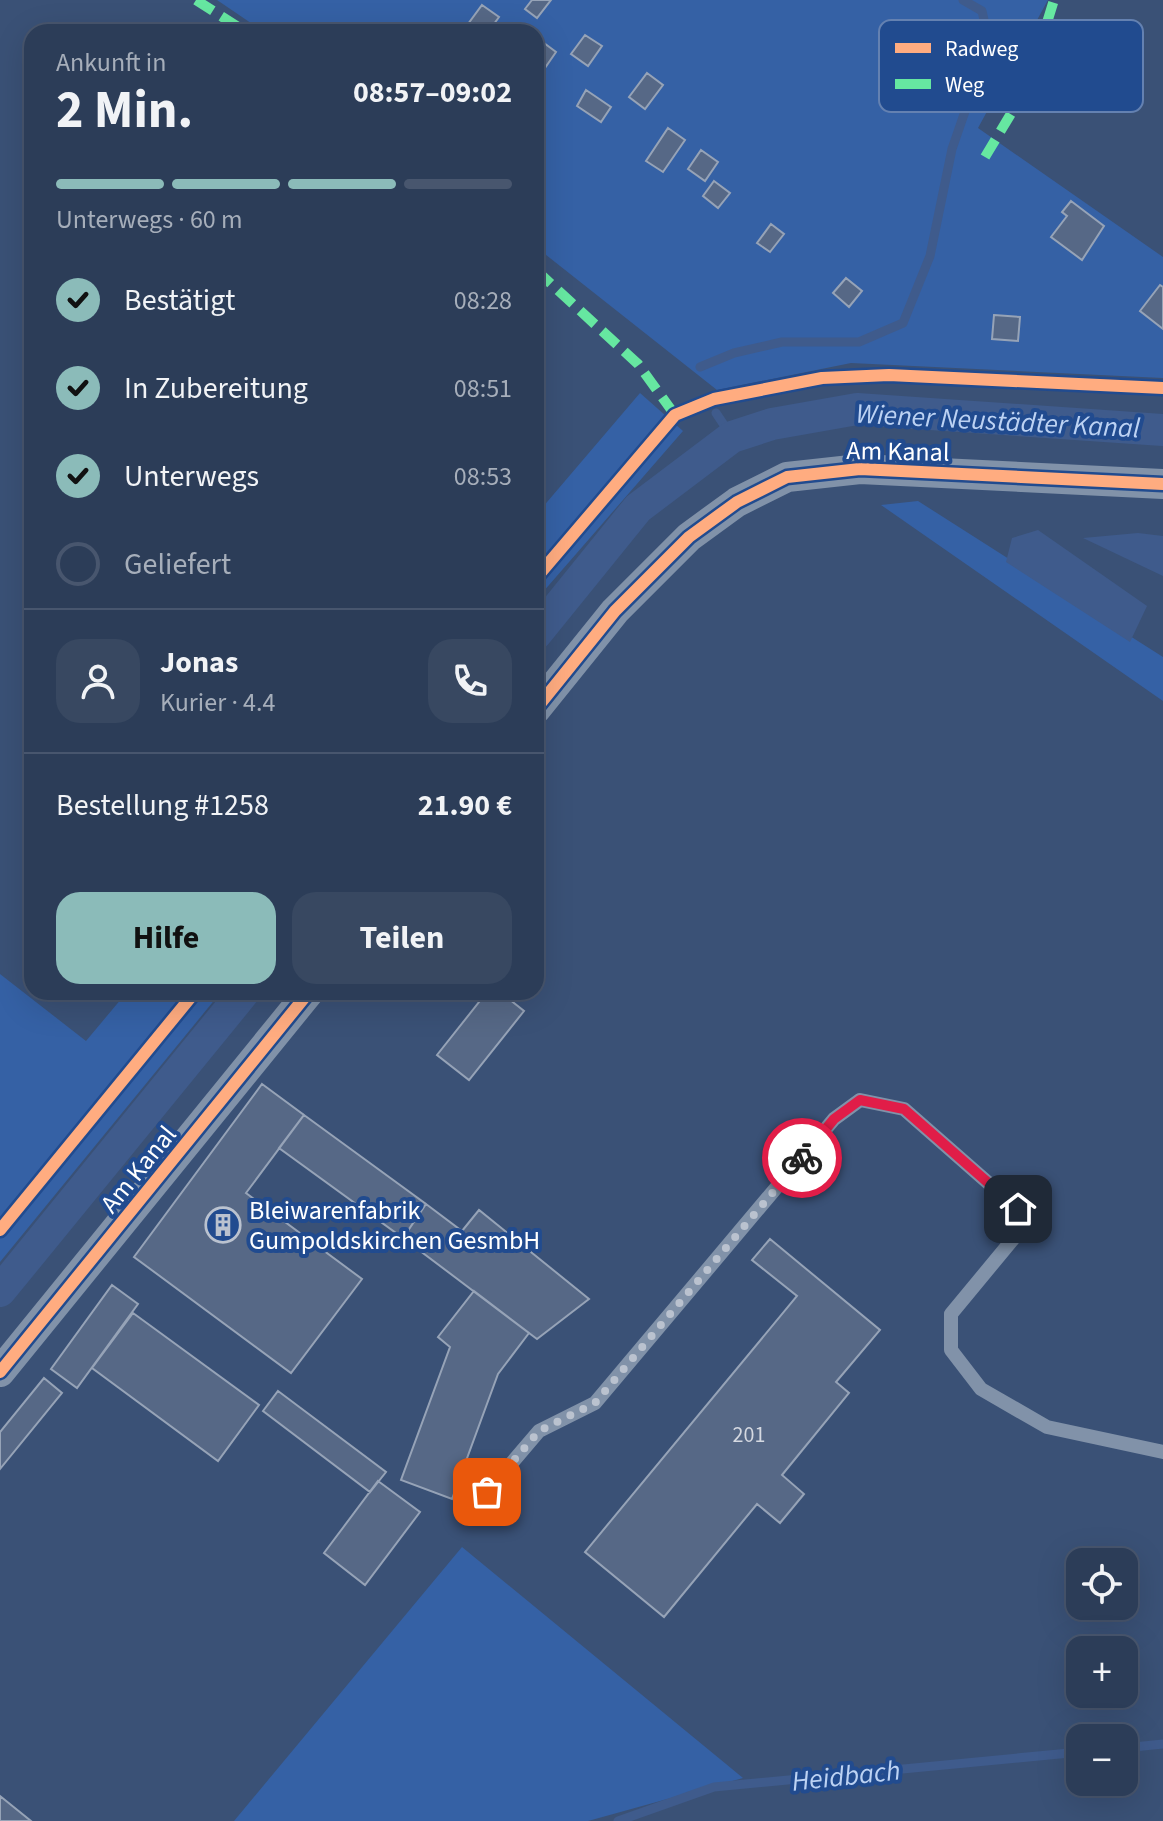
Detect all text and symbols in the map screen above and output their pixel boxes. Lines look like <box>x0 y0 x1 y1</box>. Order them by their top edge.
legend <box>879 20 1143 112</box>
text: Radweg <box>945 33 1018 65</box>
text: Ankunft in <box>56 44 166 81</box>
text: Weg <box>945 69 984 101</box>
text: 08:57–09:02 <box>353 71 512 114</box>
text: 2 Min. <box>56 74 193 148</box>
text: Unterwegs · 60 m <box>56 201 243 238</box>
icon: check <box>56 278 100 322</box>
text: Bestätigt <box>124 279 235 322</box>
text: 08:28 <box>454 282 512 319</box>
icon: check <box>56 366 100 410</box>
text: In Zubereitung <box>124 367 308 410</box>
text: 08:51 <box>454 370 512 407</box>
water label: Wiener Neustädter Kanal <box>855 394 1141 448</box>
street label: Am Kanal <box>846 432 950 471</box>
icon: check <box>56 454 100 498</box>
text: Unterwegs <box>124 455 259 498</box>
text: 08:53 <box>454 458 512 495</box>
text: Geliefert <box>124 543 231 586</box>
button: person <box>56 639 140 723</box>
button: phone <box>428 639 512 723</box>
text: Jonas <box>160 641 238 684</box>
text: Kurier · 4.4 <box>160 684 275 721</box>
text: Bestellung #1258 <box>56 784 269 827</box>
text: 21.90 € <box>418 784 512 827</box>
button: Hilfe <box>56 892 276 984</box>
button: Teilen <box>292 892 512 984</box>
street label: Am Kanal <box>92 1118 185 1221</box>
courier <box>762 1118 842 1198</box>
icon: bike <box>780 1136 824 1180</box>
pin <box>984 1175 1052 1243</box>
icon: home <box>996 1187 1040 1231</box>
place label: Bleiwarenfabrik Gumpoldskirchen GesmbH <box>249 1192 540 1259</box>
building icon: Bleiwarenfabrik Gumpoldskirchen GesmbH <box>204 1206 242 1244</box>
house number: 201 <box>733 1419 765 1451</box>
pin <box>453 1458 521 1526</box>
icon: bag <box>465 1470 509 1514</box>
map controls <box>1066 1548 1138 1796</box>
button: locate <box>1066 1548 1138 1620</box>
button: + <box>1066 1636 1138 1708</box>
button: − <box>1066 1724 1138 1796</box>
water label: Heidbach <box>790 1750 903 1802</box>

